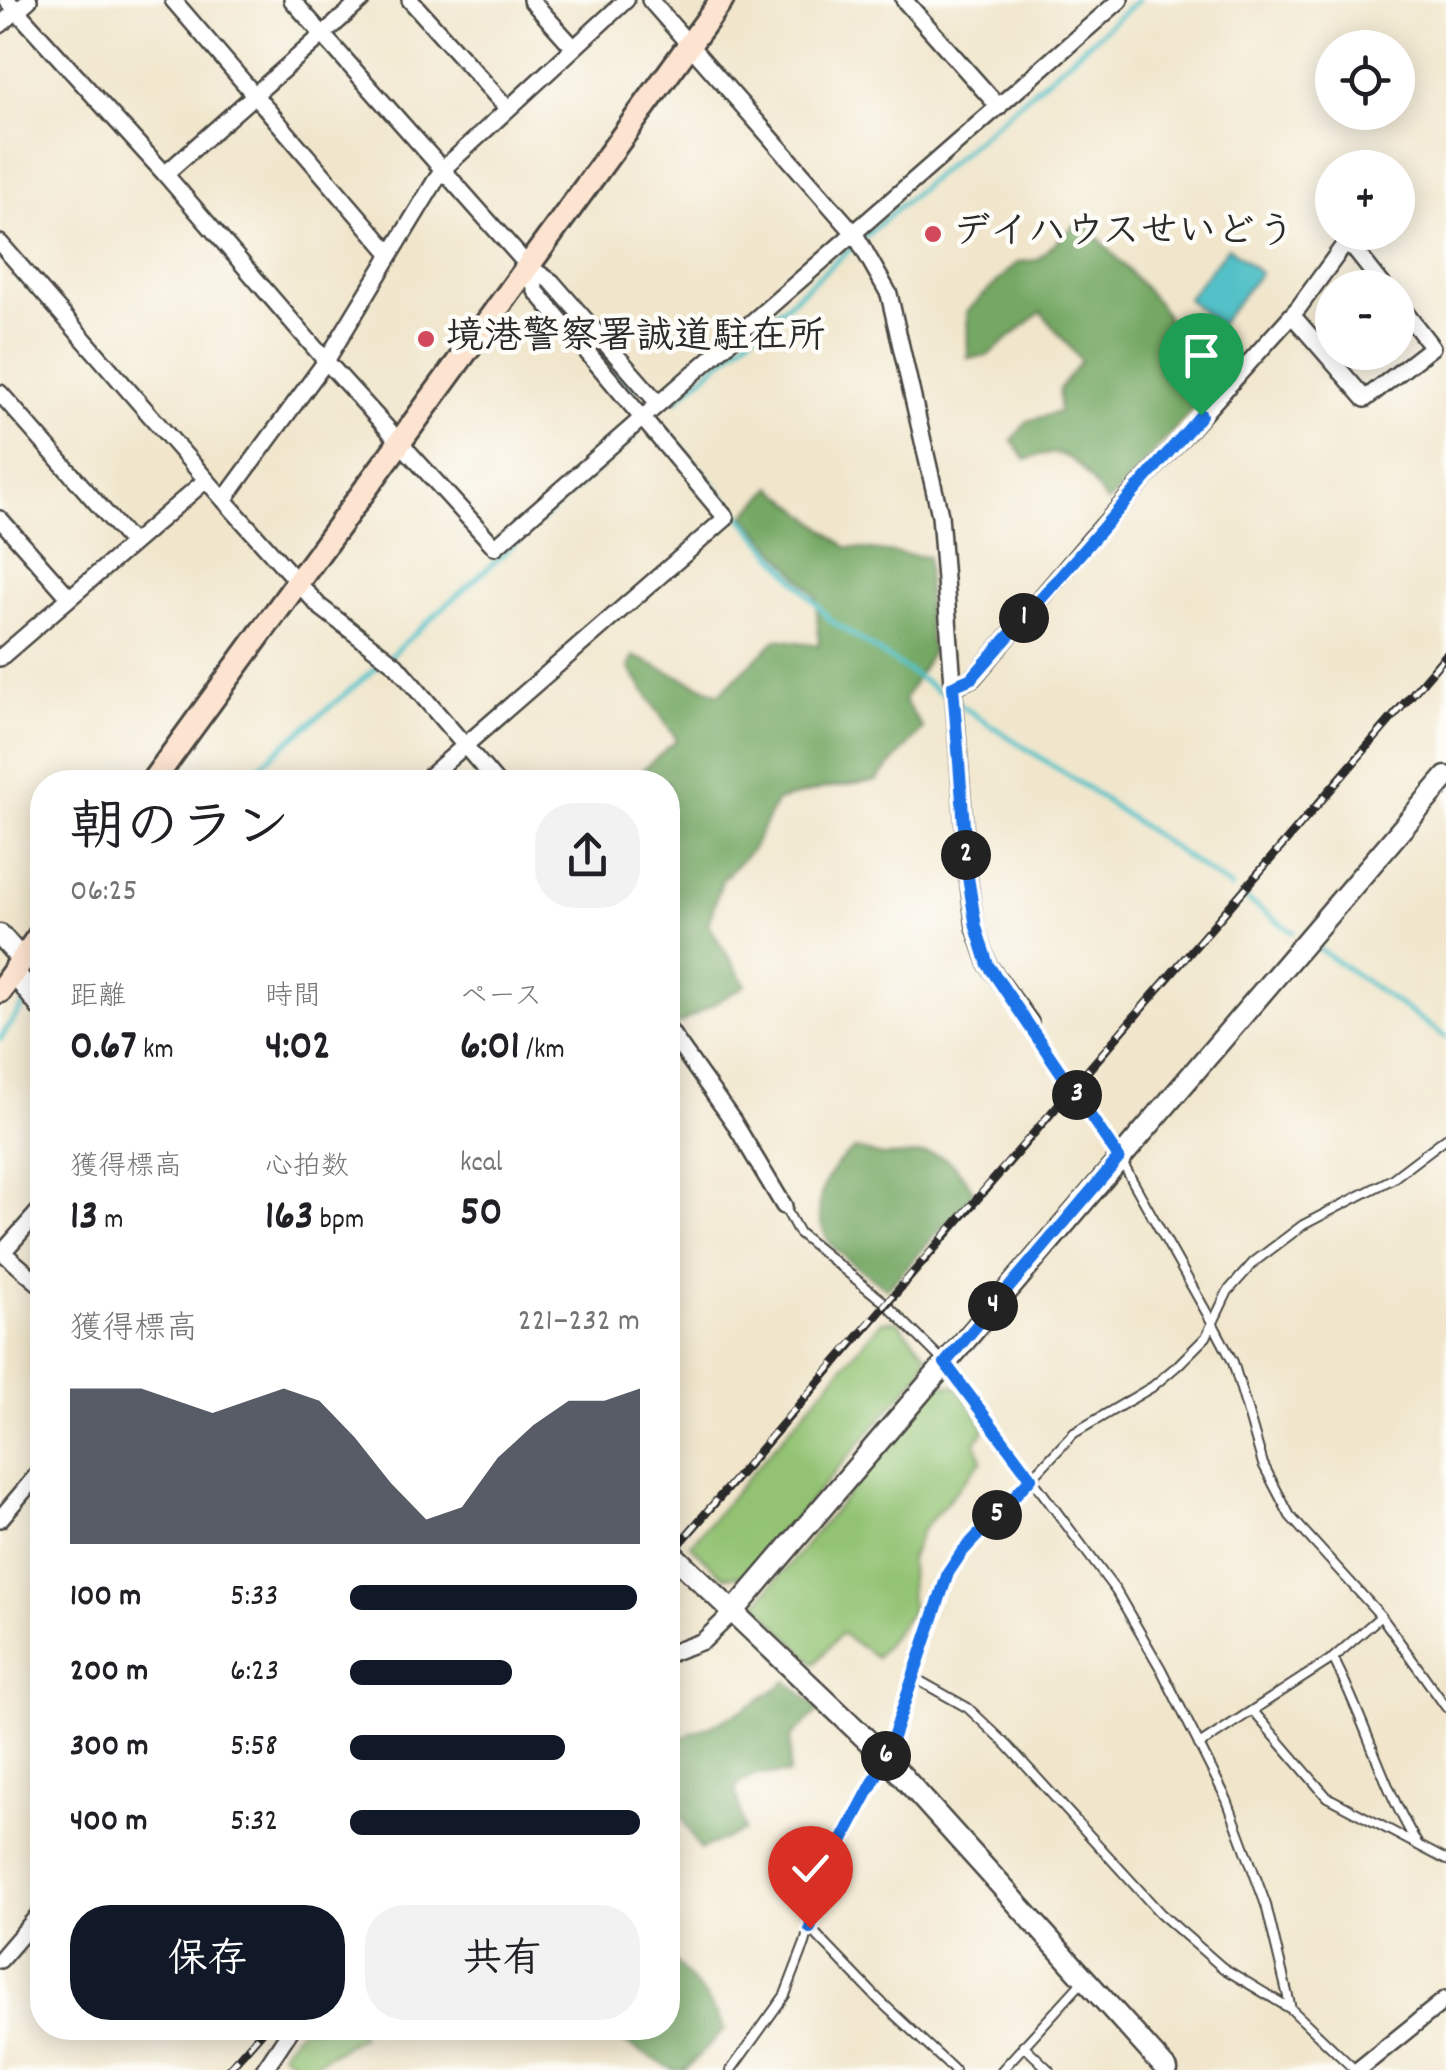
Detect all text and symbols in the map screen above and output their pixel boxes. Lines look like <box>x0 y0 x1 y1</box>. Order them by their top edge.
map controls <box>1315 30 1415 370</box>
button: locate <box>1315 30 1415 130</box>
button: + <box>1315 150 1415 250</box>
place label: デイハウスせいどう <box>953 207 1295 262</box>
marker: デイハウスせいどう <box>922 223 944 245</box>
button: − <box>1315 270 1415 370</box>
place label: 境港警察署誠道駐在所 <box>446 312 826 367</box>
pin <box>1159 313 1244 416</box>
marker: 境港警察署誠道駐在所 <box>415 328 437 350</box>
icon: arrive <box>1174 328 1229 383</box>
pin: 1 <box>999 593 1049 643</box>
text: 1 <box>1021 598 1027 638</box>
text: 朝のラン <box>70 793 290 872</box>
button: share <box>535 803 640 908</box>
pin: 2 <box>941 830 991 880</box>
text: 2 <box>960 835 972 875</box>
text: 06:25 <box>70 870 137 916</box>
text: 距離 <box>70 979 126 1019</box>
text: 時間 <box>265 979 321 1019</box>
text: ペース <box>460 979 542 1019</box>
text: 0.67 <box>70 1019 137 1079</box>
text: 4:02 <box>265 1019 331 1079</box>
text: 6:01 <box>460 1019 520 1079</box>
text: km <box>137 1032 174 1072</box>
text: /km <box>520 1032 565 1072</box>
pin: 3 <box>1052 1070 1102 1120</box>
text: 3 <box>1071 1075 1083 1115</box>
text: kcal <box>460 1145 503 1185</box>
text: 獲得標高 <box>70 1149 182 1189</box>
text: 心拍数 <box>265 1149 349 1189</box>
text: 50 <box>460 1185 502 1245</box>
text: 13 <box>70 1189 98 1249</box>
text: 163 <box>265 1189 313 1249</box>
text: m <box>98 1202 124 1242</box>
text: bpm <box>313 1202 364 1242</box>
pin: 4 <box>968 1281 1018 1331</box>
text: 4 <box>987 1286 999 1326</box>
text: 221–232 m <box>518 1300 640 1346</box>
text: 獲得標高 <box>70 1308 198 1354</box>
pin: 5 <box>972 1490 1022 1540</box>
text: 5 <box>991 1495 1003 1535</box>
text: 100 m <box>70 1575 141 1621</box>
text: 5:33 <box>230 1575 279 1621</box>
text: 200 m <box>70 1650 148 1696</box>
text: 6:23 <box>230 1650 279 1696</box>
text: 300 m <box>70 1725 148 1771</box>
text: 5:58 <box>230 1725 278 1771</box>
pin: 6 <box>861 1731 911 1781</box>
text: 6 <box>879 1736 893 1776</box>
text: 400 m <box>70 1800 147 1846</box>
text: 5:32 <box>230 1800 278 1846</box>
pin <box>768 1826 853 1929</box>
icon: check <box>783 1841 838 1896</box>
button: 保存 <box>70 1905 345 2020</box>
button: 共有 <box>365 1905 640 2020</box>

